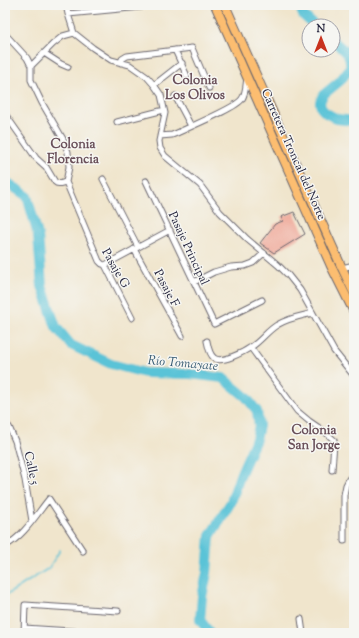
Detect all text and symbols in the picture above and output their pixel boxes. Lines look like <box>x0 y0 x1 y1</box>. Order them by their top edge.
north arrow <box>301 18 341 58</box>
text: N <box>316 21 326 37</box>
district label: Colonia Los Olivos <box>165 72 225 105</box>
street label: Carretera Troncal del Norte <box>256 86 330 223</box>
district label: Colonia Florencia <box>47 136 99 169</box>
street label: Pasaje Principal <box>163 209 213 289</box>
street label: Pasaje G <box>96 245 134 292</box>
street label: Pasaje F <box>149 266 184 311</box>
water label: Río Tomayate <box>147 352 219 376</box>
district label: Colonia San Jorge <box>288 422 340 455</box>
street label: Calle 5 <box>19 450 43 487</box>

